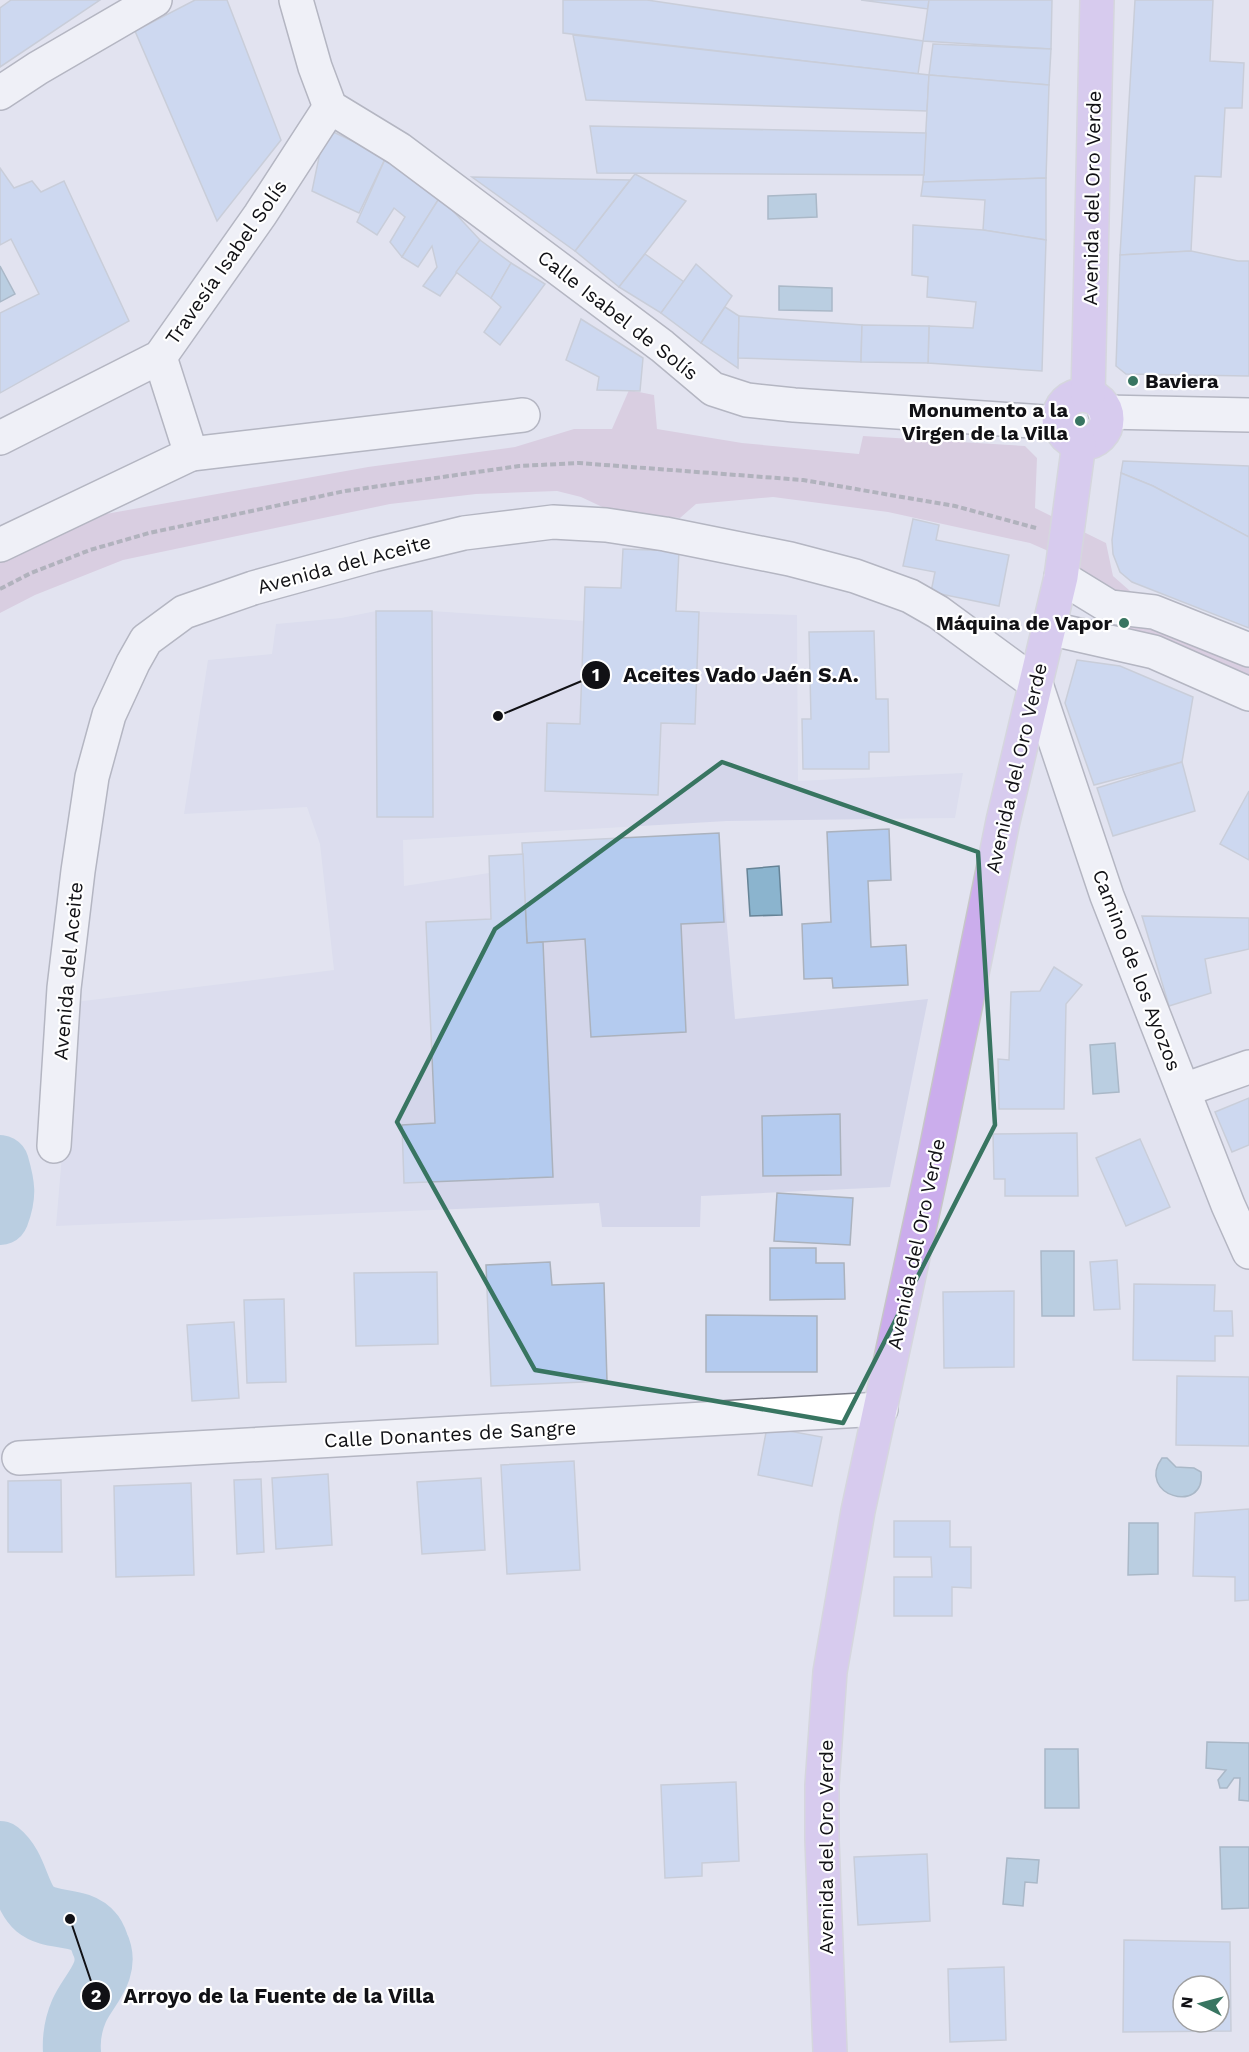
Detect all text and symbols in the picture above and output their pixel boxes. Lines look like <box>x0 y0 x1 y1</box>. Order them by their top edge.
street label: Avenida del Oro Verde <box>1078 90 1106 306</box>
street label: Travesía Isabel Solís <box>160 175 292 349</box>
street label: Calle Isabel de Solís <box>533 245 703 385</box>
place label: Baviera <box>1145 369 1219 393</box>
marker: Baviera <box>1126 374 1140 388</box>
place label: Monumento a la Virgen de la Villa <box>902 398 1068 445</box>
marker: Monumento a la Virgen de la Villa <box>1073 414 1087 428</box>
street label: Avenida del Aceite <box>254 529 434 599</box>
place label: Máquina de Vapor <box>936 611 1112 635</box>
marker: Máquina de Vapor <box>1117 616 1131 630</box>
callout: Aceites Vado Jaén S.A. <box>581 656 872 695</box>
street label: Avenida del Oro Verde <box>980 661 1052 875</box>
text: Aceites Vado Jaén S.A. <box>623 662 859 687</box>
text: 1 <box>592 664 600 685</box>
street label: Camino de los Ayozos <box>1088 866 1186 1074</box>
street label: Avenida del Aceite <box>48 881 88 1061</box>
street label: Avenida del Oro Verde <box>882 1136 950 1352</box>
street label: Calle Donantes de Sangre <box>323 1415 577 1453</box>
street label: Avenida del Oro Verde <box>814 1739 838 1955</box>
north arrow <box>1171 1974 1231 2034</box>
callout: Arroyo de la Fuente de la Villa <box>81 1976 447 2015</box>
text: Arroyo de la Fuente de la Villa <box>124 1983 435 2008</box>
text: 2 <box>91 1985 101 2006</box>
text: N <box>1177 1996 1197 2009</box>

